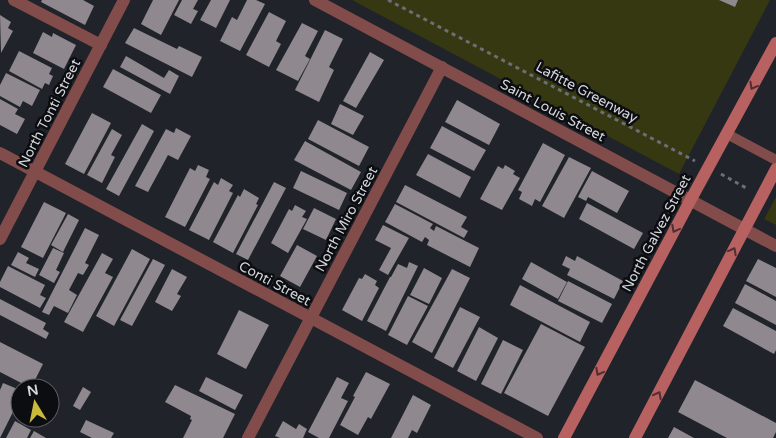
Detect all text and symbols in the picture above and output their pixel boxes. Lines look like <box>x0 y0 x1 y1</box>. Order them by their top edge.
street label: North Tonti Street <box>15 56 84 170</box>
street label: Lafitte Greenway <box>533 58 641 127</box>
street label: Saint Louis Street <box>497 76 609 146</box>
one-way arrow <box>749 81 759 90</box>
street label: North Miro Street <box>312 163 382 275</box>
street label: North Galvez Street <box>618 171 695 295</box>
one-way arrow <box>671 224 681 233</box>
one-way arrow <box>727 247 737 256</box>
street label: Conti Street <box>236 257 314 310</box>
one-way arrow <box>595 367 605 376</box>
north arrow <box>10 378 60 428</box>
text: N <box>26 381 40 400</box>
one-way arrow <box>652 391 662 400</box>

